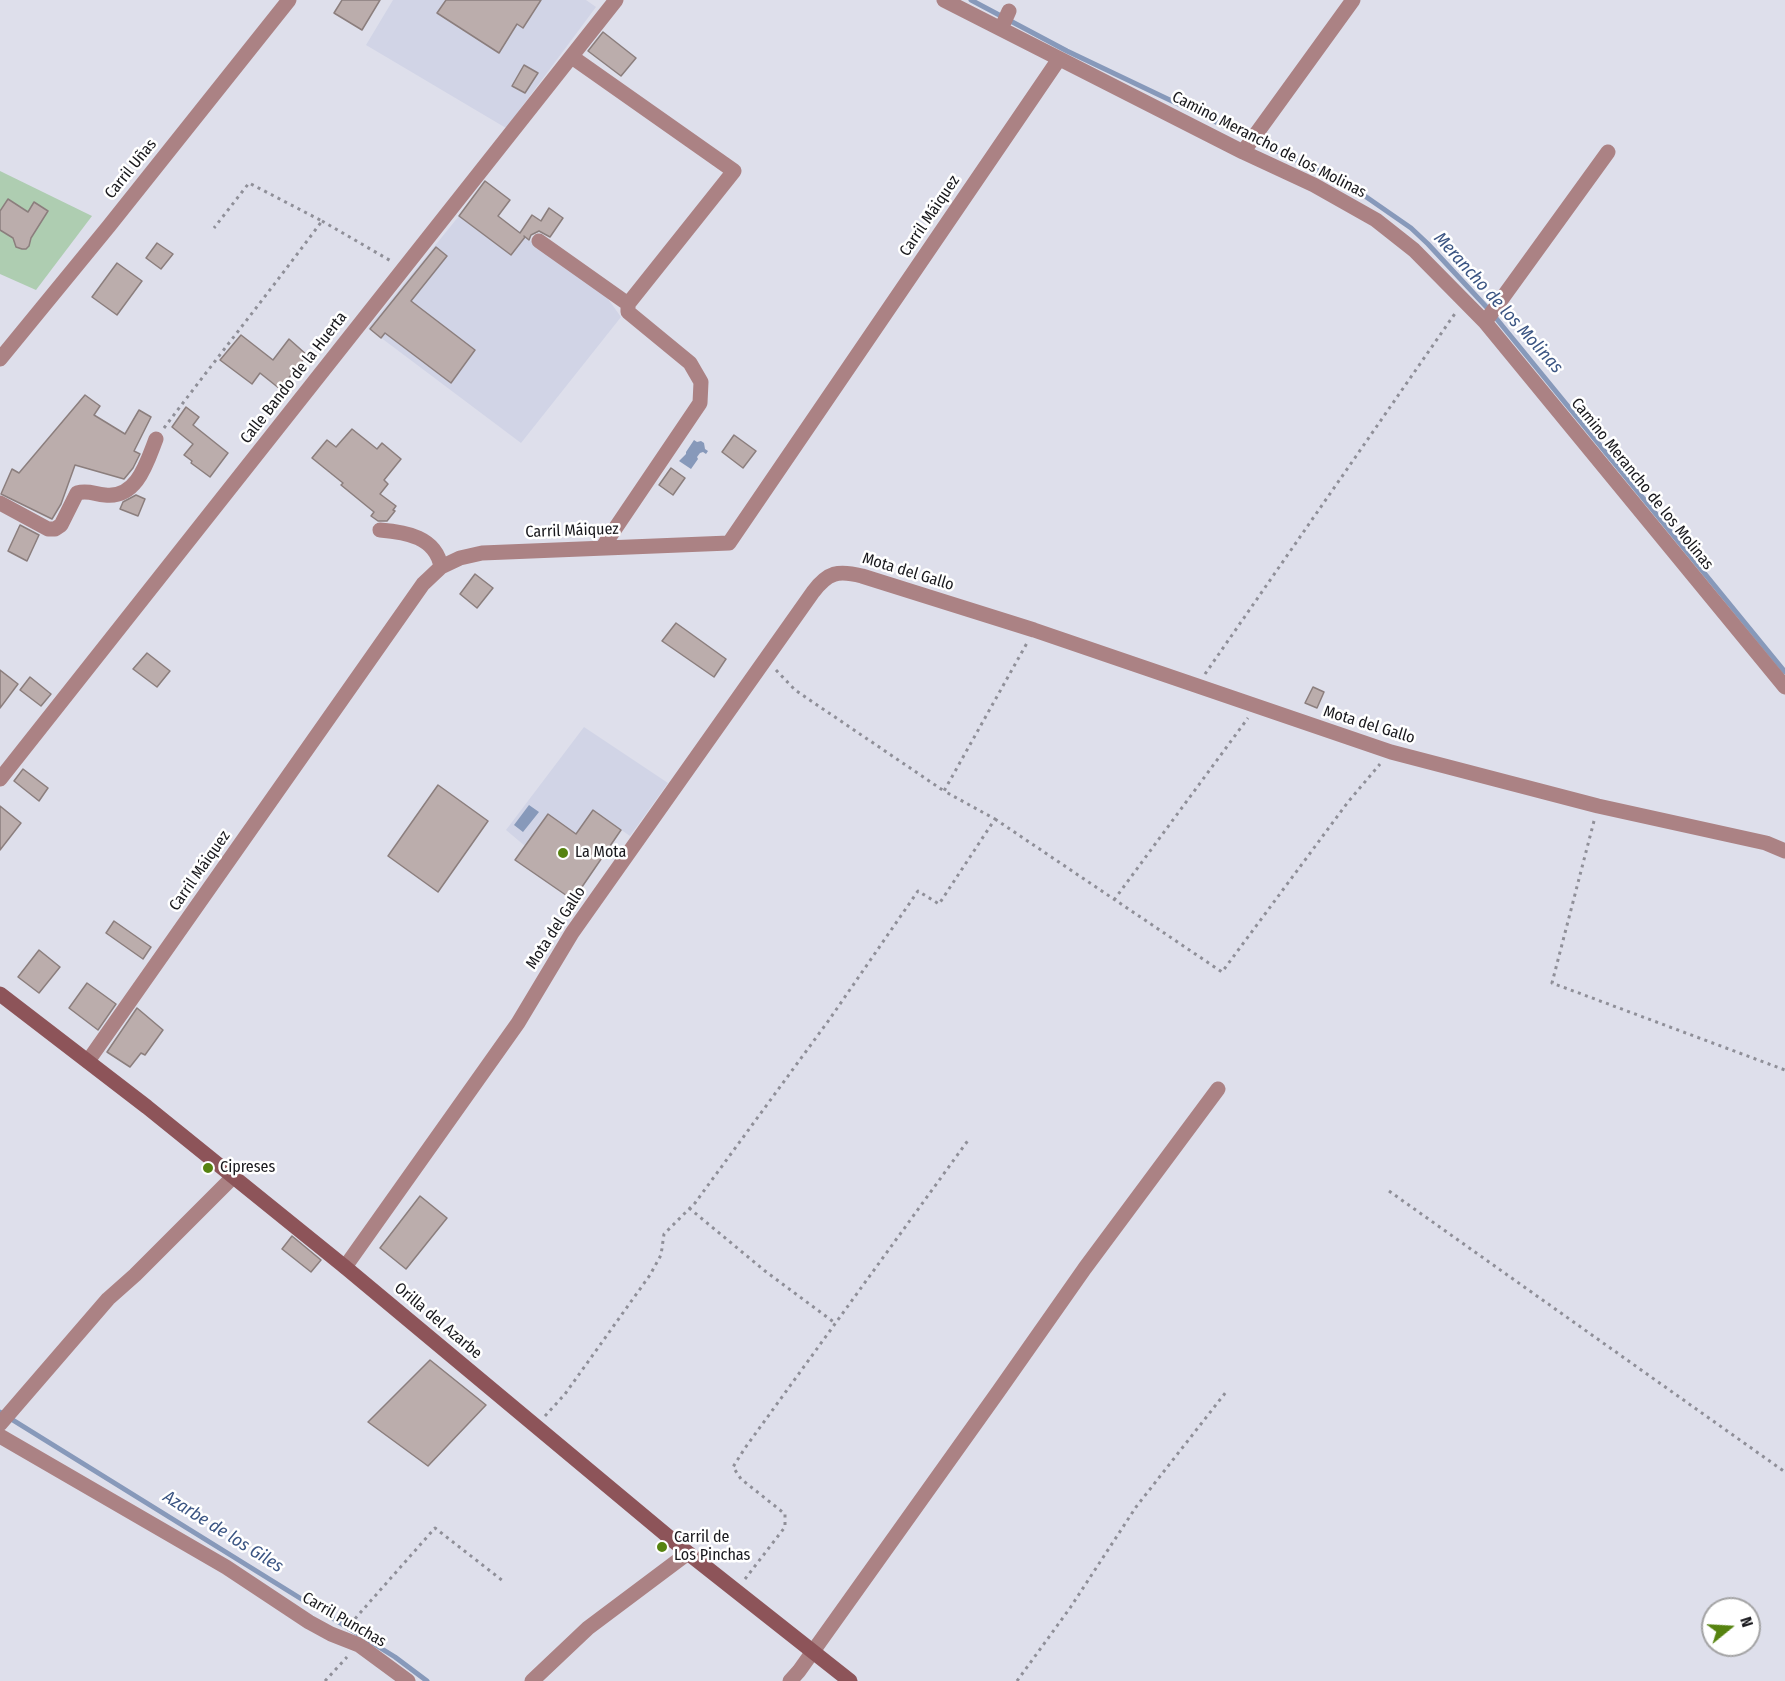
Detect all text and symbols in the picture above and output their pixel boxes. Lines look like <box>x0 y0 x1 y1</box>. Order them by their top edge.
street label: Camino Merancho de los Molinas <box>1169 88 1369 202</box>
street label: Carril Uñas <box>101 135 161 203</box>
street label: Carril Máiquez <box>896 172 964 260</box>
water label: Merancho de los Molinas <box>1429 228 1567 378</box>
street label: Calle Bando de la Huerta <box>237 308 351 448</box>
street label: Camino Merancho de los Molinas <box>1567 394 1717 574</box>
street label: Carril Máiquez <box>525 520 619 542</box>
street label: Mota del Gallo <box>860 549 956 595</box>
street label: Mota del Gallo <box>1321 702 1417 748</box>
street label: Carril Máiquez <box>165 827 235 915</box>
place label: La Mota <box>575 843 626 863</box>
marker: La Mota <box>556 846 570 860</box>
street label: Mota del Gallo <box>522 883 590 973</box>
place label: Cipreses <box>220 1158 275 1178</box>
marker: Cipreses <box>201 1161 215 1175</box>
street label: Orilla del Azarbe <box>390 1279 486 1363</box>
water label: Azarbe de los Giles <box>159 1486 287 1578</box>
place label: Carril de Los Pinchas <box>674 1528 750 1566</box>
marker: Carril de Los Pinchas <box>655 1540 669 1554</box>
street label: Carril Punchas <box>299 1588 389 1652</box>
north arrow <box>1701 1597 1761 1657</box>
text: N <box>1736 1614 1757 1629</box>

